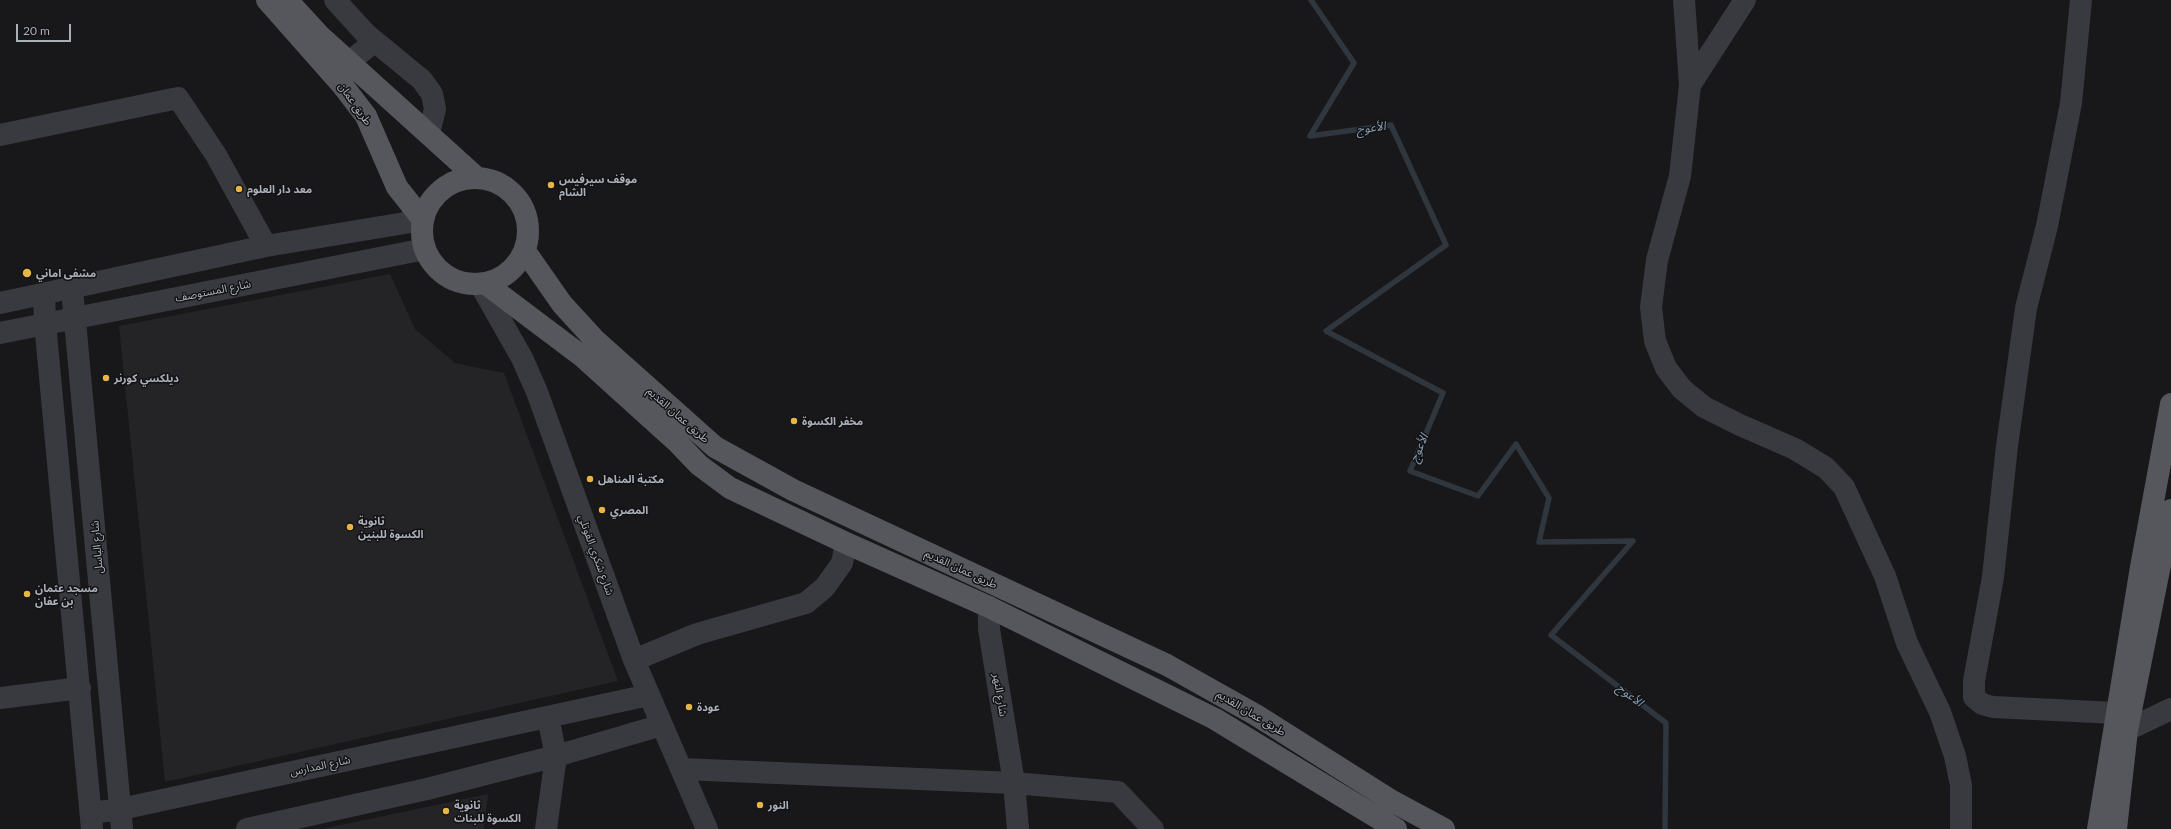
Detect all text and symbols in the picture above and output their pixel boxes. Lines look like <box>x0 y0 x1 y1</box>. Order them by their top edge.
scale bar <box>18 16 73 42</box>
text: 20 m <box>23 23 50 38</box>
street label: طريق عمان <box>336 80 374 128</box>
water label: الأعوج <box>1356 119 1386 137</box>
place label: موقف سيرفيس الشام <box>559 172 637 198</box>
marker: موقف سيرفيس الشام <box>546 180 556 190</box>
place label: معد دار العلوم <box>247 182 312 196</box>
marker: معد دار العلوم <box>234 184 244 194</box>
place label: مشفى اماني <box>36 266 96 280</box>
marker: مشفى اماني <box>21 267 33 279</box>
street label: شارع المستوصف <box>174 277 252 305</box>
place label: ديلكسي كورنر <box>114 371 179 385</box>
marker: ديلكسي كورنر <box>101 373 111 383</box>
street label: طريق عمان القديم <box>644 384 712 446</box>
place label: مخفر الكسوة <box>802 414 863 428</box>
marker: مخفر الكسوة <box>789 416 799 426</box>
water label: الأعوج <box>1407 432 1431 464</box>
place label: مكتبة المناهل <box>598 472 664 486</box>
marker: مكتبة المناهل <box>585 474 595 484</box>
place label: المصري <box>610 503 648 517</box>
marker: المصري <box>597 505 607 515</box>
street label: شارع شكري القوتلي <box>575 513 617 597</box>
place label: ثانوية الكسوة للبنين <box>358 514 424 540</box>
street label: شارع الباسل <box>88 520 106 574</box>
marker: ثانوية الكسوة للبنين <box>345 522 355 532</box>
street label: طريق عمان القديم <box>923 547 999 591</box>
place label: مسجد عثمان بن عفان <box>35 581 98 607</box>
marker: مسجد عثمان بن عفان <box>22 589 32 599</box>
street label: شارع النهر <box>990 673 1010 717</box>
water label: الأعوج <box>1614 680 1646 710</box>
street label: طريق عمان القديم <box>1214 687 1288 739</box>
place label: عودة <box>697 700 720 714</box>
marker: عودة <box>684 702 694 712</box>
street label: شارع المدارس <box>289 753 351 779</box>
place label: ثانوية الكسوة للبنات <box>454 798 521 824</box>
place label: النور <box>768 798 789 812</box>
marker: النور <box>755 800 765 810</box>
marker: ثانوية الكسوة للبنات <box>441 806 451 816</box>

